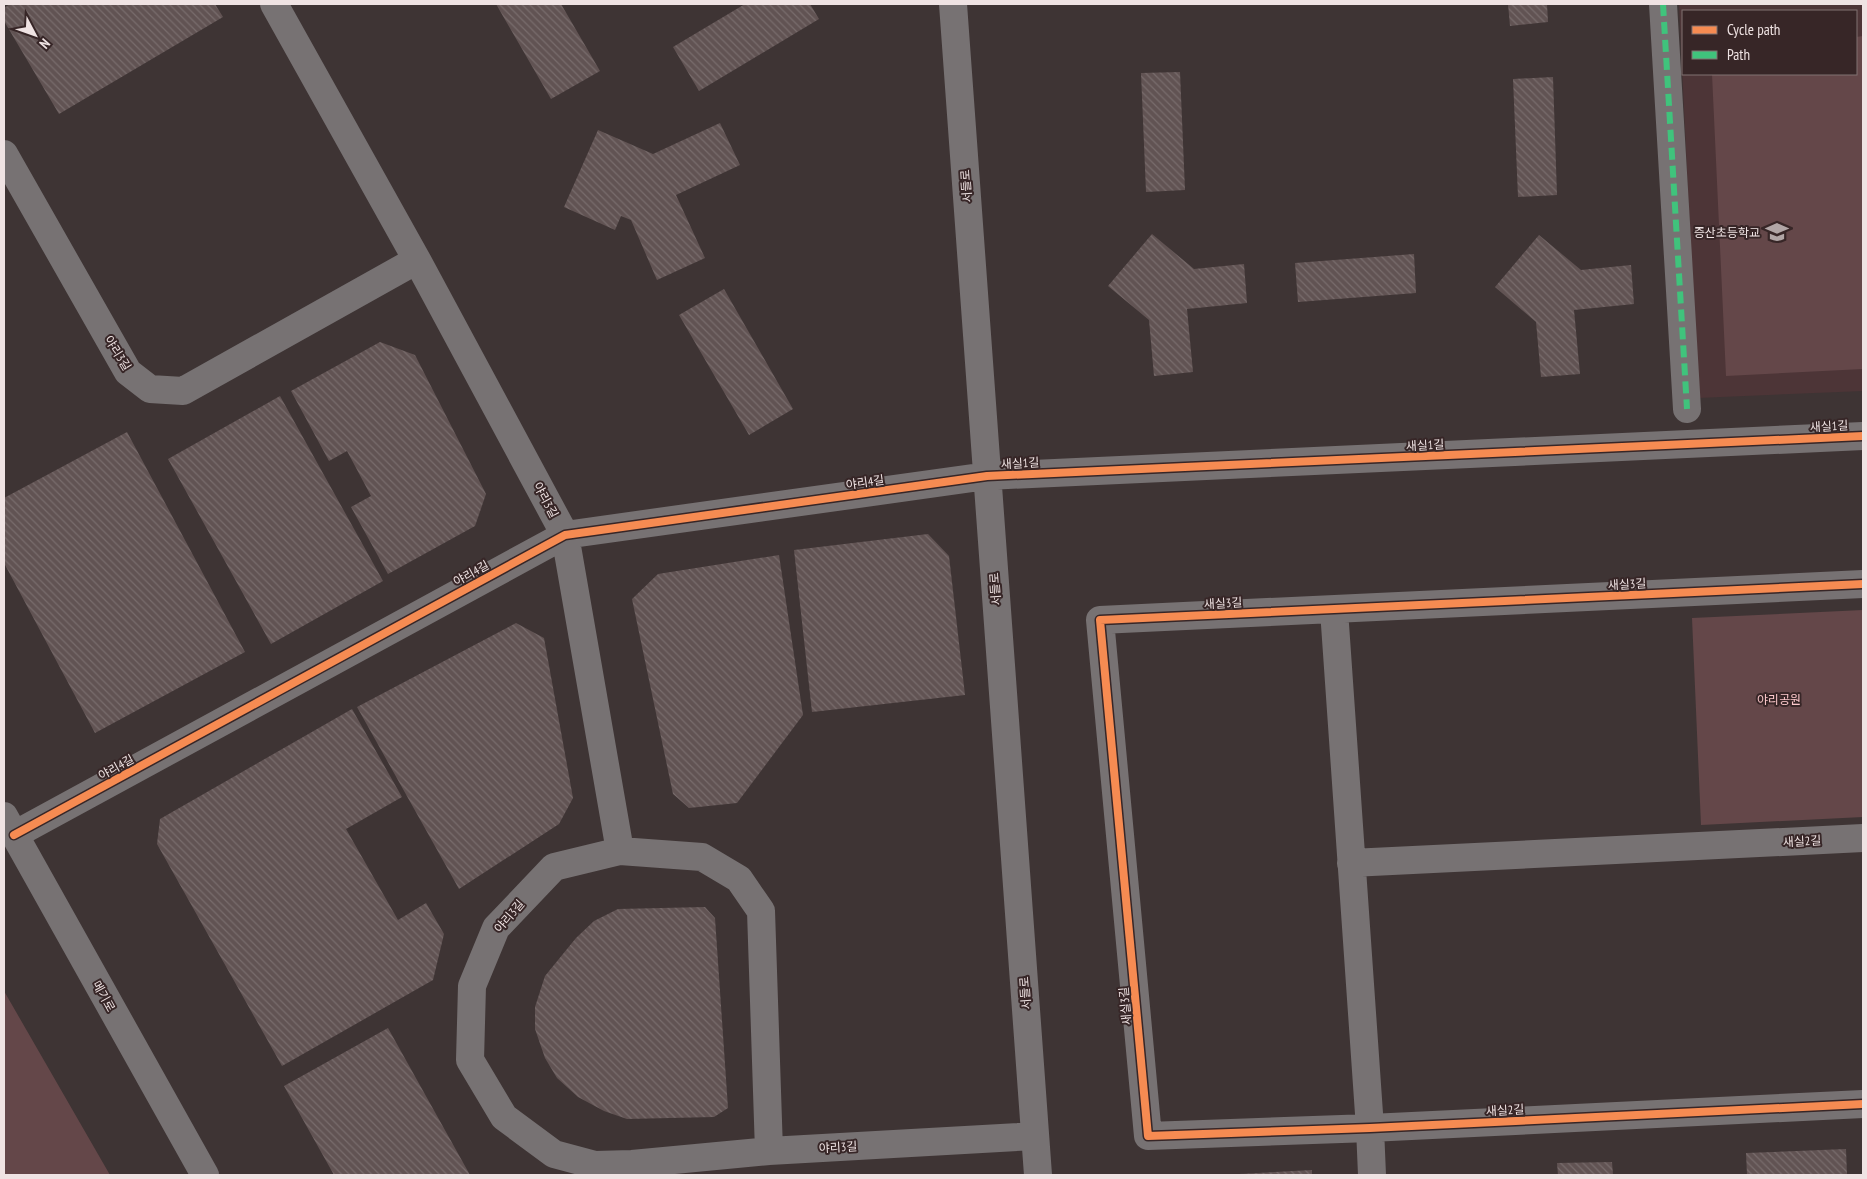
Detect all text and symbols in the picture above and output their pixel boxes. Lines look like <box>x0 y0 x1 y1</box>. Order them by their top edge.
north arrow <box>10 10 60 60</box>
legend <box>1682 10 1857 75</box>
text: Cycle path <box>1727 20 1780 39</box>
text: N <box>36 35 54 52</box>
text: Path <box>1727 45 1750 64</box>
street label: 서들로 <box>957 169 975 203</box>
school or university icon: 증산초등학교 <box>1764 219 1790 245</box>
place label: 증산초등학교 <box>1694 225 1760 240</box>
street label: 야리3길 <box>101 333 135 373</box>
street label: 새실1길 <box>1809 418 1849 434</box>
street label: 새실1길 <box>1405 437 1445 453</box>
street label: 새실1길 <box>1000 455 1040 471</box>
street label: 야리4길 <box>845 472 885 492</box>
street label: 야리3길 <box>530 479 562 521</box>
street label: 야리4길 <box>451 557 491 589</box>
street label: 서들로 <box>986 572 1004 606</box>
street label: 새실3길 <box>1607 576 1647 592</box>
street label: 새실3길 <box>1203 595 1243 611</box>
park label: 야리공원 <box>1757 692 1801 707</box>
street label: 야리4길 <box>96 751 136 783</box>
street label: 새실2길 <box>1782 833 1822 849</box>
street label: 야리3길 <box>491 897 527 935</box>
street label: 서들로 <box>1016 976 1034 1010</box>
street label: 메기로 <box>89 978 119 1014</box>
street label: 새실3길 <box>1116 986 1134 1026</box>
street label: 새실2길 <box>1485 1102 1525 1118</box>
street label: 야리3길 <box>818 1139 858 1155</box>

